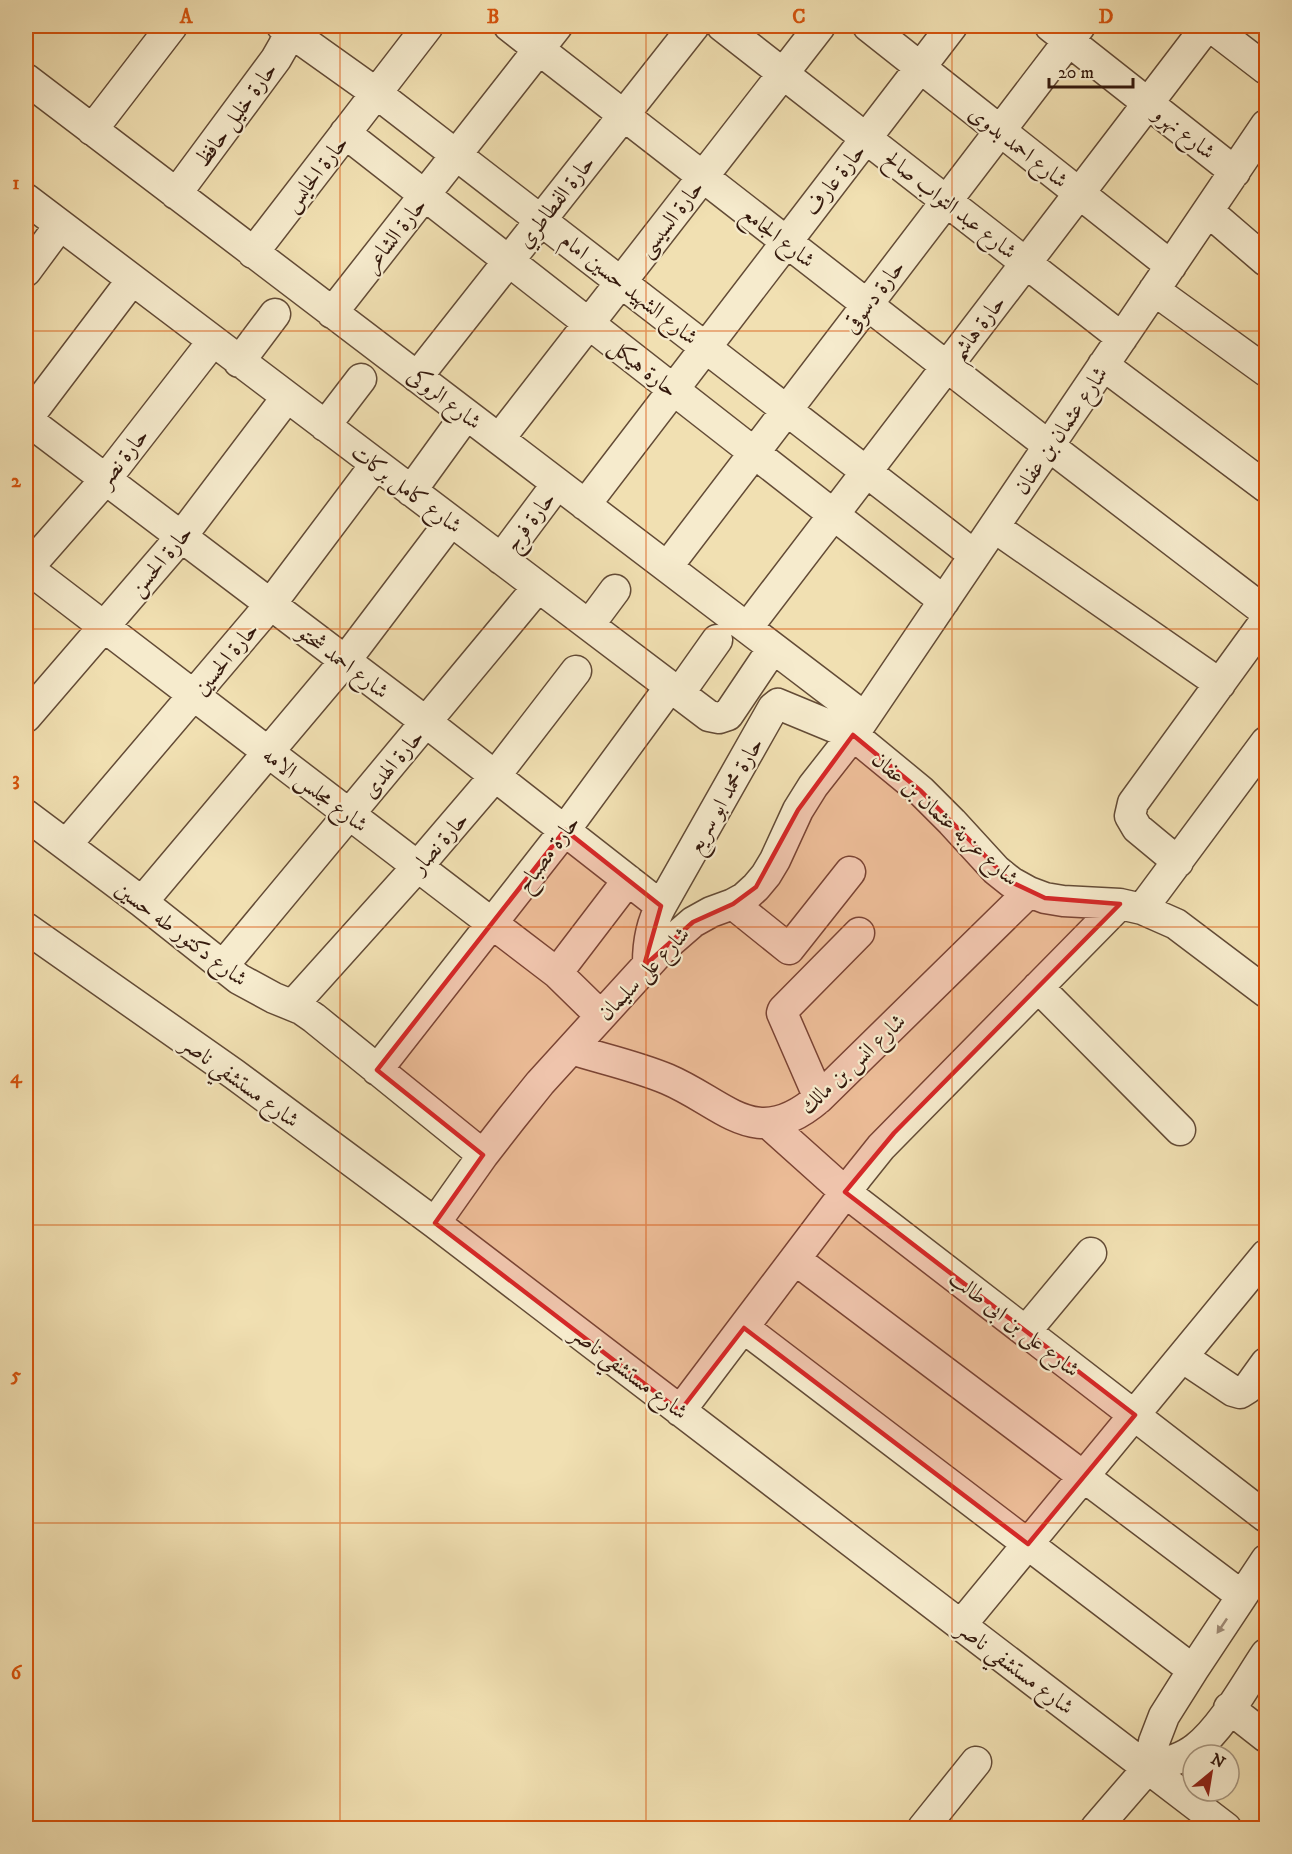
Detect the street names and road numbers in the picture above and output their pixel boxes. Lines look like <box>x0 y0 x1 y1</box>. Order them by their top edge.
street label: حارة خليل حافظ <box>189 57 284 173</box>
street label: شارع نهرو <box>1144 99 1220 169</box>
street label: شارع احمد بدوى <box>961 100 1073 198</box>
street label: حارة الحايس <box>278 130 355 218</box>
street label: حارة عارف <box>799 139 872 221</box>
street label: شارع عبد التواب صالح <box>875 145 1022 269</box>
street label: حارة الفطاطري <box>511 150 603 256</box>
street label: حارة السيسى <box>633 175 711 264</box>
street label: حارة الشاعر <box>358 192 433 278</box>
street label: شارع الجامع <box>733 200 820 278</box>
street label: شارع الشهيد حسين امام <box>552 227 703 355</box>
street label: حارة دسوقى <box>838 255 911 339</box>
street label: حارة هاشم <box>945 290 1017 370</box>
street label: حارة هيكل <box>603 333 683 404</box>
street label: شارع الروكى <box>399 362 487 439</box>
street label: شارع عثمان بن عفان <box>1008 362 1117 502</box>
street label: حارة نصر <box>91 423 155 494</box>
street label: شارع كامل بركات <box>343 439 467 543</box>
street label: حارة فرج <box>499 486 566 560</box>
street label: حارة الحسن <box>124 520 199 603</box>
street label: حارة الحسين <box>188 617 265 701</box>
street label: شارع احمد شحتو <box>288 618 394 708</box>
street label: حارة الهدى <box>356 724 430 804</box>
street label: حارة محمد ابو سريع <box>681 733 774 861</box>
street label: شارع مجلس الامه <box>255 742 373 842</box>
street label: شارع عزبة عثمان بن عفان <box>863 746 1024 895</box>
street label: حارة نصار <box>404 806 475 881</box>
street label: حارة مصباح <box>511 810 590 901</box>
street label: شارع دكتور طه حسين <box>107 876 253 996</box>
street label: شارع على سليمان <box>592 921 699 1030</box>
street label: شارع انس بن مالك <box>794 1008 914 1123</box>
street label: شارع مستشفي ناصر <box>169 1029 304 1141</box>
street label: شارع على بن ابى طالب <box>941 1265 1085 1387</box>
street label: شارع مستشفي ناصر <box>559 1319 693 1432</box>
street label: شارع مستشفي ناصر <box>945 1614 1079 1727</box>

